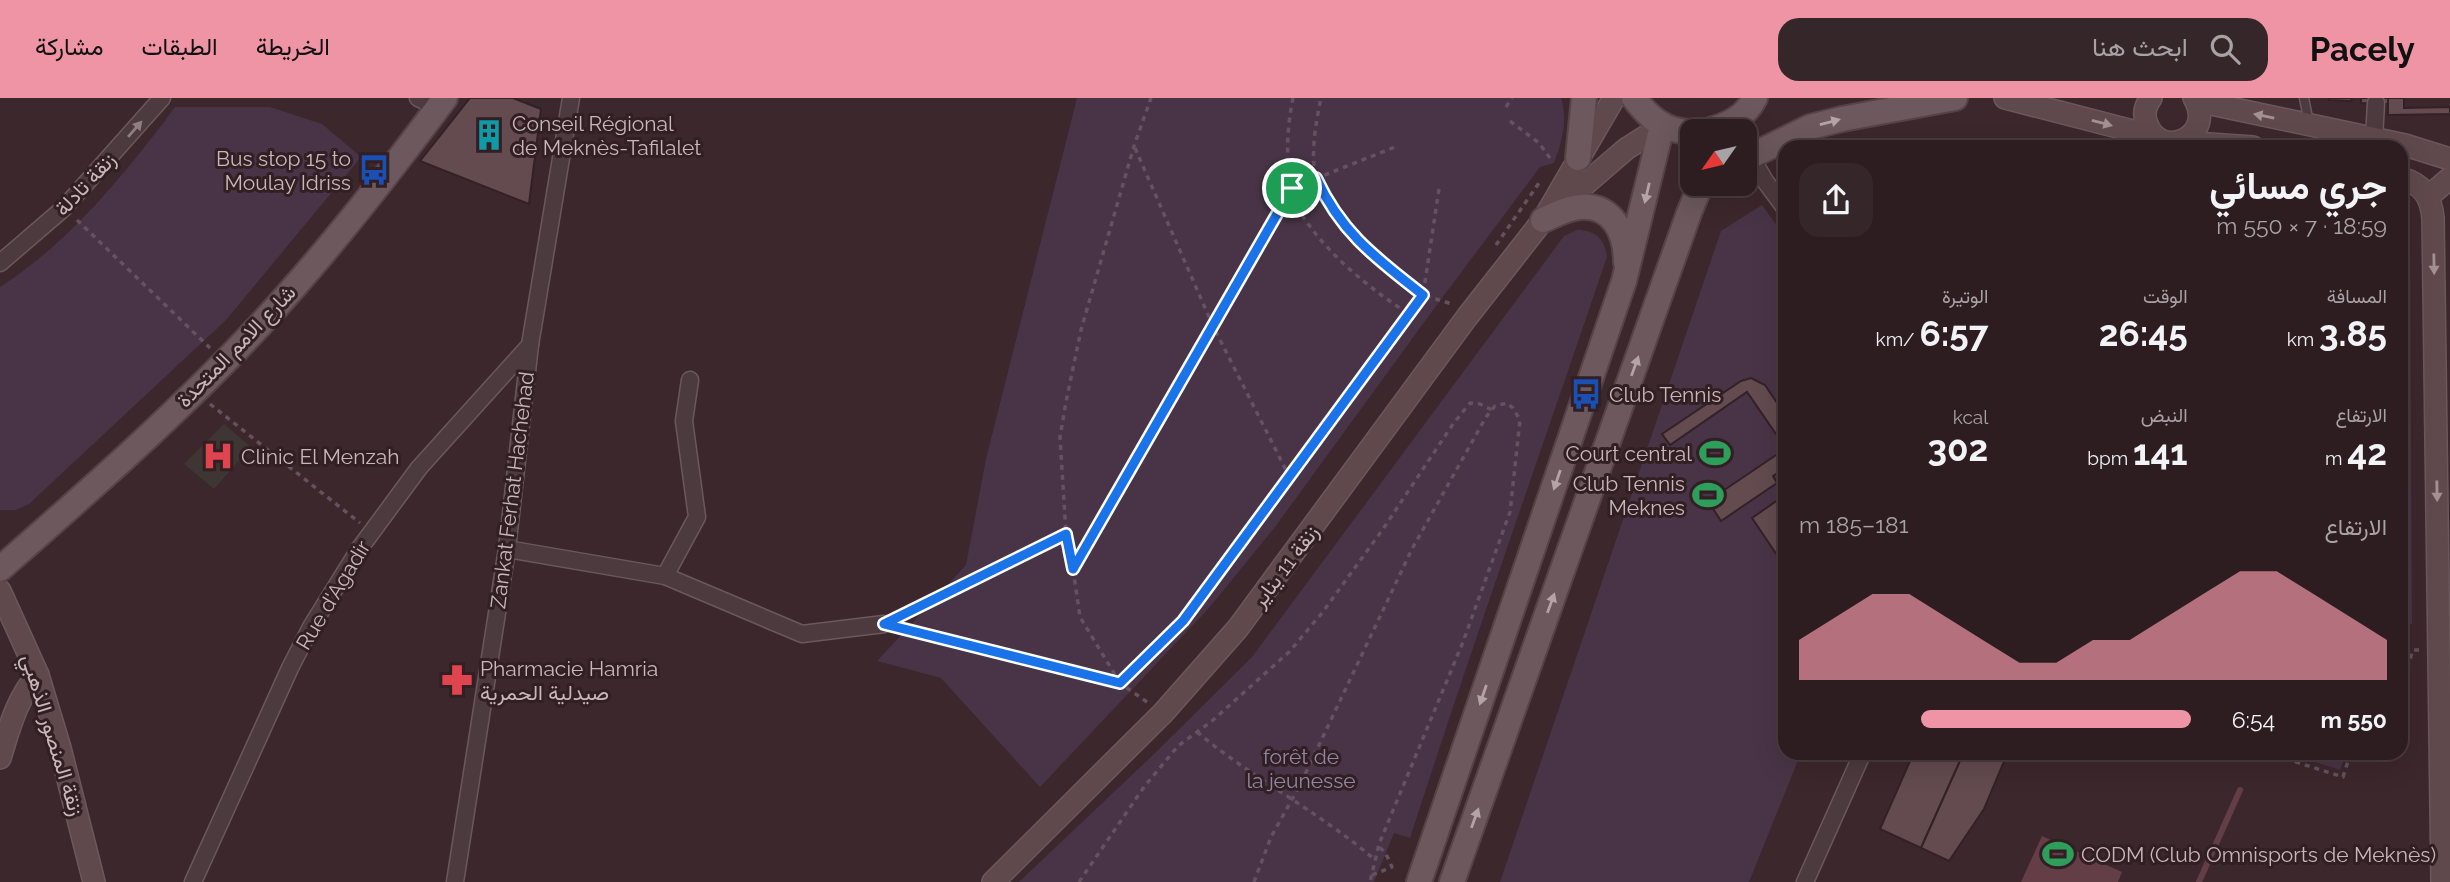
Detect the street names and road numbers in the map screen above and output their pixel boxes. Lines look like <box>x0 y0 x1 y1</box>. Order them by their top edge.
street label: زنقة تادلة <box>49 147 121 222</box>
street label: شارع الامم المتحدة <box>171 280 302 414</box>
street label: Zankat Ferhat Hachehad <box>485 370 539 610</box>
street label: زنقة 11 يناير <box>1245 520 1325 613</box>
street label: Rue d'Agadir <box>291 535 376 654</box>
street label: زنقة المنصور الذهبي <box>12 651 90 820</box>

